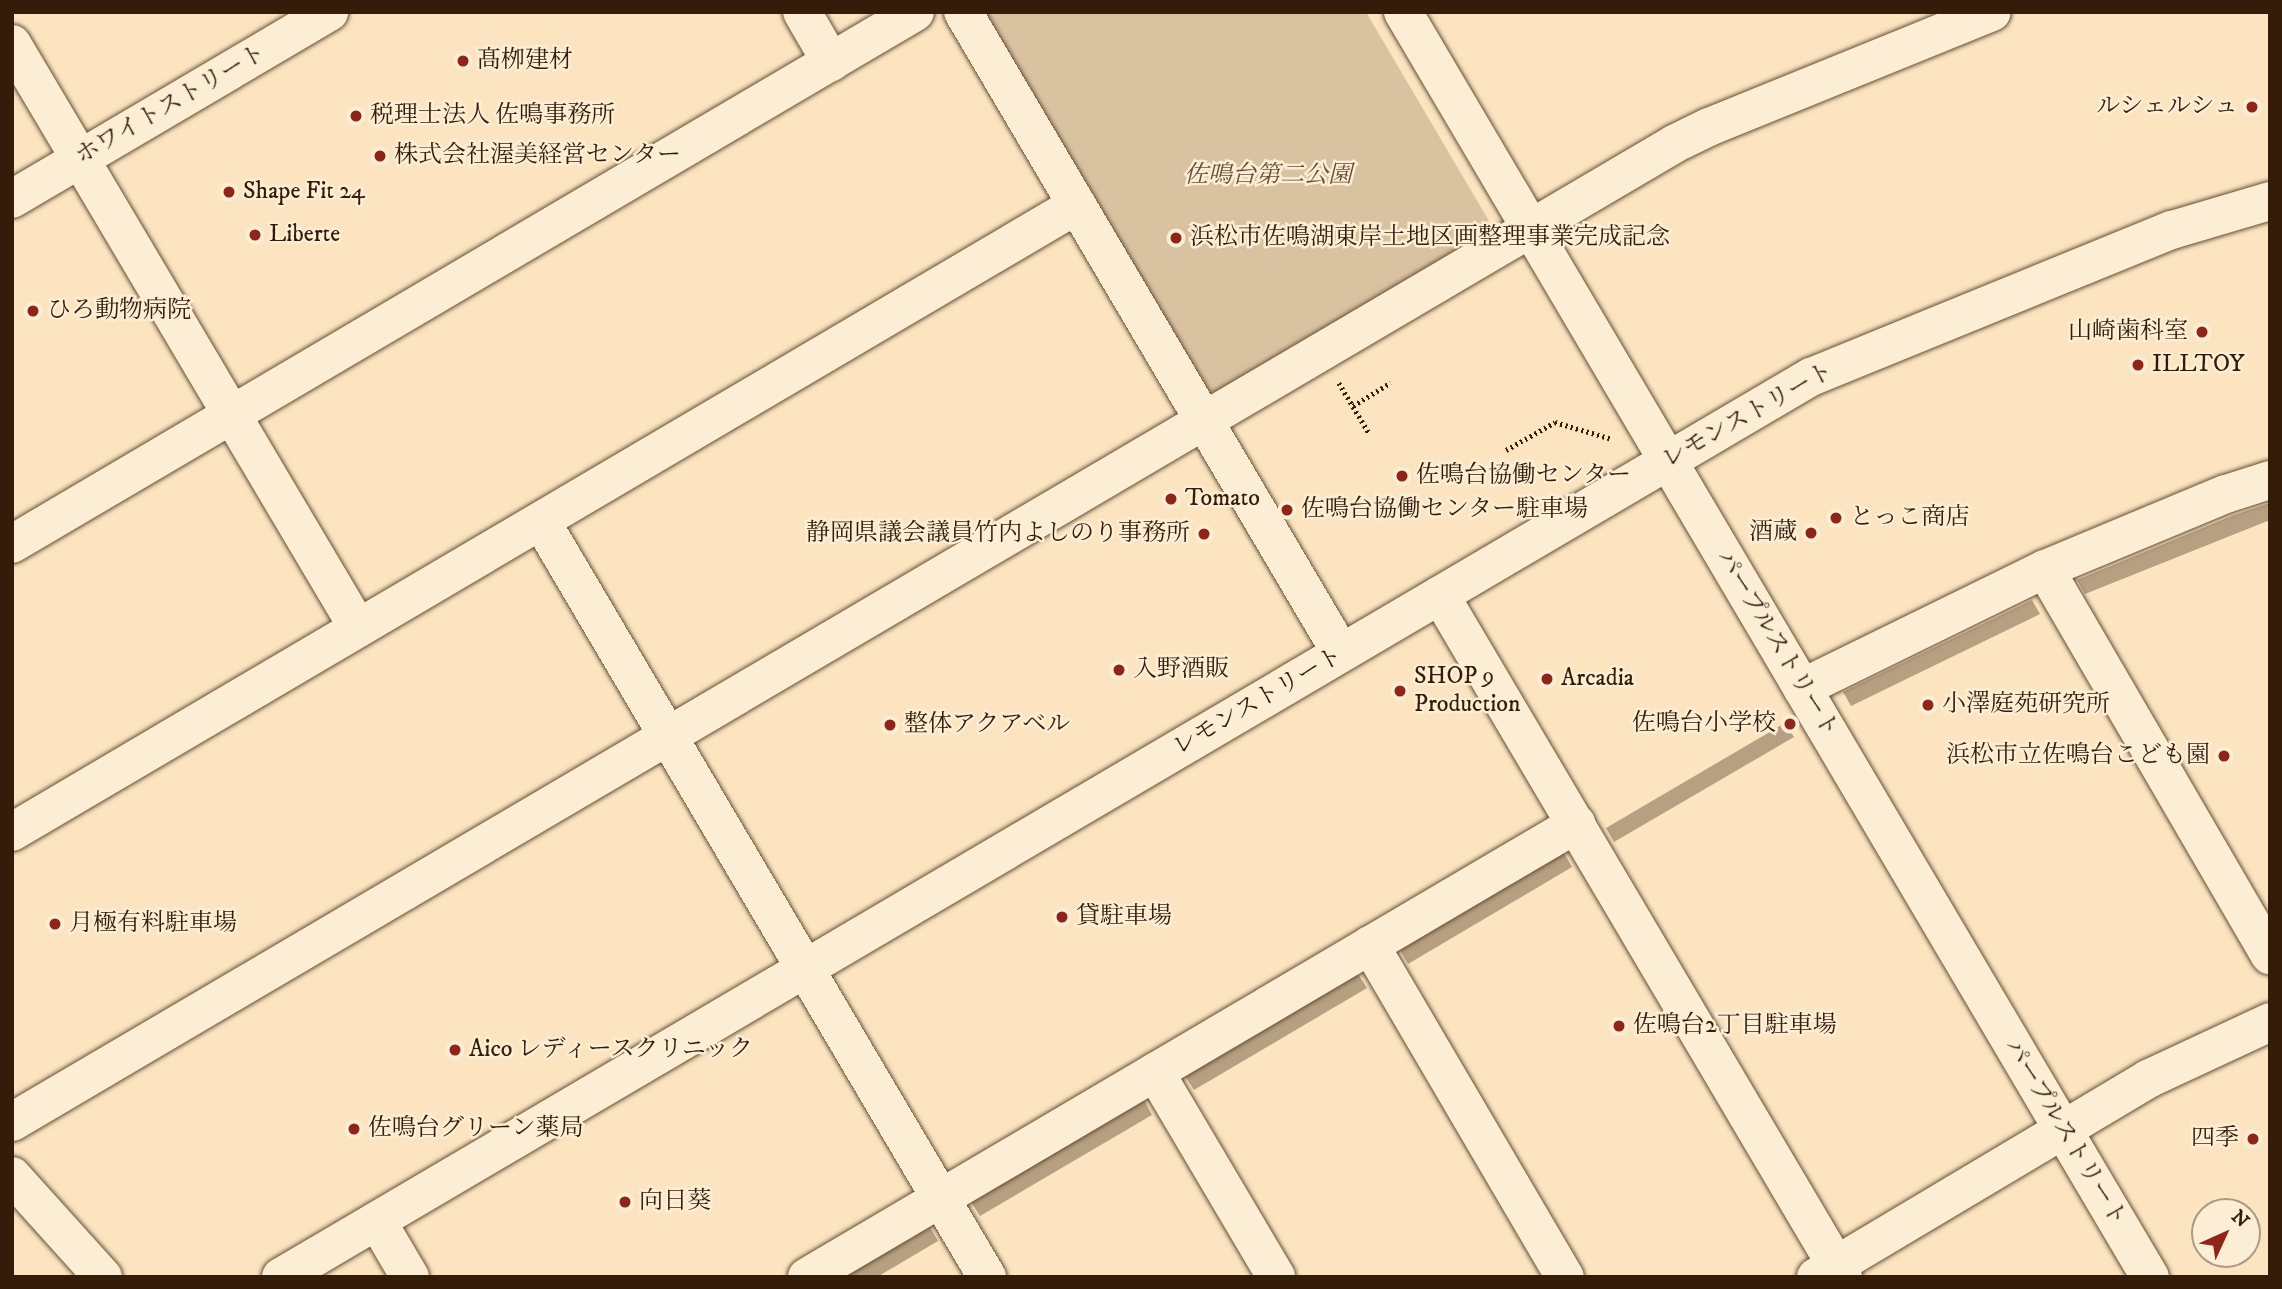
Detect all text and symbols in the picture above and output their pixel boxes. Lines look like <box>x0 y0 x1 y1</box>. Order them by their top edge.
street label: ホワイトストリート <box>70 39 272 171</box>
place label: 髙栁建材 <box>477 47 573 75</box>
marker: 髙栁建材 <box>455 53 471 69</box>
place label: ルシェルシュ <box>2094 93 2238 121</box>
marker: ルシェルシュ <box>2244 99 2260 115</box>
place label: 税理士法人 佐鳴事務所 <box>370 102 615 130</box>
marker: 税理士法人 佐鳴事務所 <box>348 108 364 124</box>
place label: 株式会社渥美経営センター <box>394 142 682 170</box>
marker: 株式会社渥美経営センター <box>372 148 388 164</box>
park label: 佐鳴台第二公園 <box>1184 162 1352 190</box>
place label: Shape Fit 24 <box>243 178 365 206</box>
marker: Shape Fit 24 <box>221 184 237 200</box>
place label: Liberte <box>269 221 340 249</box>
place label: 浜松市佐鳴湖東岸土地区画整理事業完成記念 <box>1190 224 1670 252</box>
marker: Liberte <box>247 227 263 243</box>
marker: 浜松市佐鳴湖東岸土地区画整理事業完成記念 <box>1168 230 1184 246</box>
place label: ひろ動物病院 <box>47 297 191 325</box>
marker: ひろ動物病院 <box>25 303 41 319</box>
place label: 山崎歯科室 <box>2068 318 2188 346</box>
marker: 山崎歯科室 <box>2194 324 2210 340</box>
place label: ILLTOY <box>2152 351 2244 379</box>
street label: レモンストリート <box>1657 357 1839 475</box>
marker: ILLTOY <box>2130 357 2146 373</box>
place label: 佐鳴台協働センター <box>1416 462 1632 490</box>
marker: 佐鳴台協働センター <box>1394 468 1410 484</box>
place label: Tomato <box>1185 485 1260 513</box>
marker: Tomato <box>1163 491 1179 507</box>
place label: 佐鳴台協働センター駐車場 <box>1301 496 1589 524</box>
marker: 佐鳴台協働センター駐車場 <box>1279 502 1295 518</box>
place label: とっこ商店 <box>1850 504 1970 532</box>
marker: とっこ商店 <box>1828 510 1844 526</box>
place label: 酒蔵 <box>1749 519 1797 547</box>
place label: 静岡県議会議員竹内よしのり事務所 <box>806 520 1190 548</box>
marker: 酒蔵 <box>1803 525 1819 541</box>
marker: 静岡県議会議員竹内よしのり事務所 <box>1196 526 1212 542</box>
street label: パープルストリート <box>1709 544 1845 744</box>
street label: レモンストリート <box>1168 642 1348 762</box>
place label: 入野酒販 <box>1133 656 1229 684</box>
marker: 入野酒販 <box>1111 662 1127 678</box>
place label: SHOP 9 Production <box>1414 663 1521 719</box>
place label: Arcadia <box>1561 665 1634 693</box>
marker: Arcadia <box>1539 671 1555 687</box>
marker: SHOP 9 Production <box>1392 683 1408 699</box>
place label: 小澤庭苑研究所 <box>1942 691 2110 719</box>
marker: 小澤庭苑研究所 <box>1920 697 1936 713</box>
place label: 佐鳴台小学校 <box>1632 710 1776 738</box>
place label: 整体アクアベル <box>904 711 1072 739</box>
marker: 佐鳴台小学校 <box>1782 716 1798 732</box>
marker: 整体アクアベル <box>882 717 898 733</box>
place label: 浜松市立佐鳴台こども園 <box>1946 742 2210 770</box>
marker: 浜松市立佐鳴台こども園 <box>2216 748 2232 764</box>
place label: 貸駐車場 <box>1076 903 1172 931</box>
marker: 貸駐車場 <box>1054 909 1070 925</box>
place label: 月極有料駐車場 <box>69 910 237 938</box>
marker: 月極有料駐車場 <box>47 916 63 932</box>
place label: 佐鳴台2丁目駐車場 <box>1633 1012 1837 1040</box>
marker: 佐鳴台2丁目駐車場 <box>1611 1018 1627 1034</box>
street label: パープルストリート <box>1997 1033 2133 1233</box>
place label: Aico レディースクリニック <box>469 1036 758 1064</box>
marker: Aico レディースクリニック <box>447 1042 463 1058</box>
place label: 佐鳴台グリーン薬局 <box>368 1115 584 1143</box>
marker: 佐鳴台グリーン薬局 <box>346 1121 362 1137</box>
place label: 四季 <box>2191 1125 2239 1153</box>
marker: 四季 <box>2245 1131 2261 1147</box>
place label: 向日葵 <box>639 1188 711 1216</box>
marker: 向日葵 <box>617 1194 633 1210</box>
north arrow <box>2191 1198 2261 1268</box>
text: N <box>2226 1206 2253 1233</box>

